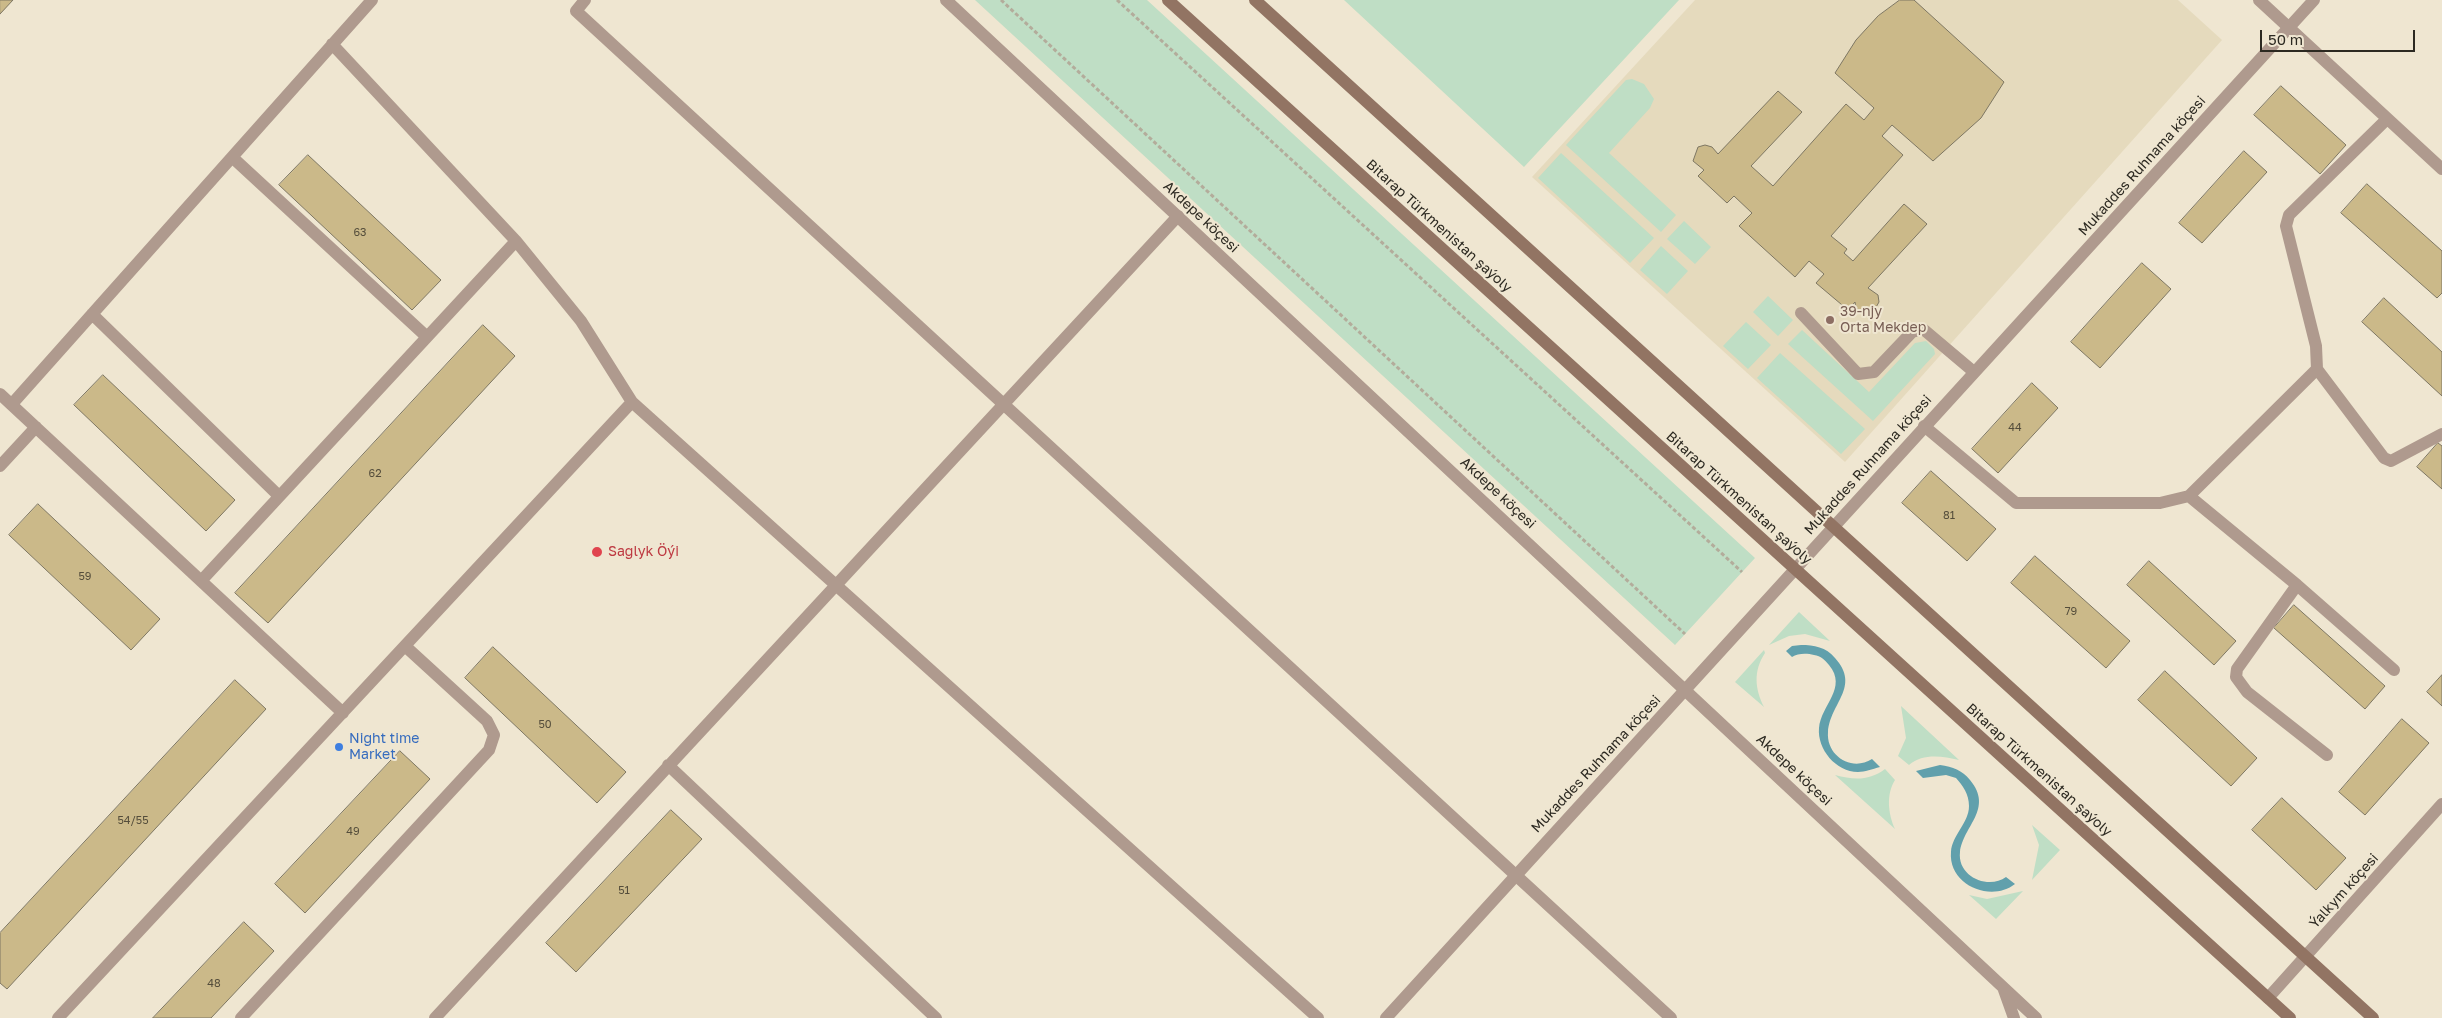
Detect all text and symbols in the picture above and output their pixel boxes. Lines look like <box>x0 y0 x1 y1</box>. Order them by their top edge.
scale bar <box>2262 20 2417 52</box>
text: 50 m <box>2268 30 2303 48</box>
street label: Mukaddes Ruhnama köçesi <box>2075 93 2209 239</box>
street label: Bitarap Türkmenistan şaýoly <box>1363 156 1515 296</box>
street label: Akdepe köçesi <box>1160 178 1242 256</box>
house number: 63 <box>353 226 367 240</box>
place label: 39-njy Orta Mekdep <box>1840 304 1926 336</box>
marker: 39-njy Orta Mekdep <box>1824 314 1836 326</box>
street label: Mukaddes Ruhnama köçesi <box>1801 392 1935 538</box>
house number: 44 <box>2008 421 2022 435</box>
street label: Bitarap Türkmenistan şaýoly <box>1663 428 1815 568</box>
street label: Akdepe köçesi <box>1457 454 1539 532</box>
house number: 62 <box>368 467 382 481</box>
house number: 81 <box>1943 509 1955 523</box>
place label: Saglyk Öýi <box>608 544 679 560</box>
marker: Saglyk Öýi <box>590 545 604 559</box>
house number: 59 <box>78 570 92 584</box>
house number: 79 <box>2065 605 2077 619</box>
street label: Mukaddes Ruhnama köçesi <box>1528 692 1664 836</box>
street label: Bitarap Türkmenistan şaýoly <box>1963 700 2115 840</box>
house number: 50 <box>538 718 552 732</box>
place label: Night time Market <box>349 731 419 764</box>
street label: Akdepe köçesi <box>1753 731 1835 809</box>
marker: Night time Market <box>333 741 345 753</box>
house number: 54/55 <box>117 814 149 828</box>
house number: 49 <box>346 825 360 839</box>
street label: Ýalkym köçesi <box>2306 850 2382 932</box>
house number: 51 <box>618 884 630 898</box>
house number: 48 <box>207 977 221 991</box>

